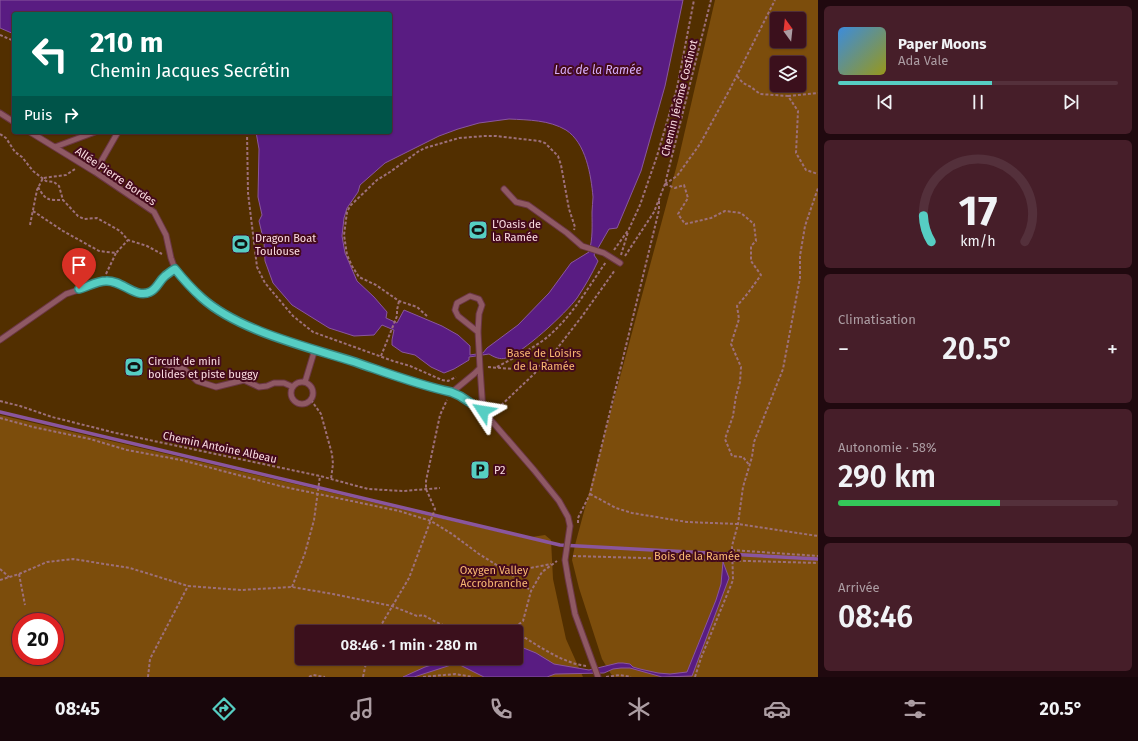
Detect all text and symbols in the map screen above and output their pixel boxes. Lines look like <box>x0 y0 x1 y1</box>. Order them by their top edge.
north arrow <box>770 12 806 48</box>
map controls <box>770 12 806 92</box>
text: 210 m <box>90 26 164 59</box>
icon: left <box>24 28 76 80</box>
text: Paper Moons <box>898 35 986 53</box>
street label: Chemin Jérôme Costinot <box>659 38 700 158</box>
text: Ada Vale <box>898 53 948 68</box>
button: layers <box>770 56 806 92</box>
text: Chemin Jacques Secrétin <box>90 60 290 82</box>
water label: Lac de la Ramée <box>554 63 642 77</box>
icon: previous <box>874 91 896 113</box>
icon: pause <box>967 91 989 113</box>
icon: next <box>1060 91 1082 113</box>
icon: right <box>60 104 82 126</box>
text: Puis <box>24 106 52 124</box>
street label: Allée Pierre Bordes <box>73 144 159 208</box>
text: 17 <box>959 186 997 236</box>
place label: L'Oasis de la Ramée <box>492 218 541 244</box>
sports icon: L'Oasis de la Ramée <box>467 219 489 241</box>
place label: Dragon Boat Toulouse <box>255 232 316 258</box>
sports icon: Dragon Boat Toulouse <box>230 233 252 255</box>
text: km/h <box>960 233 996 250</box>
pin <box>62 248 96 289</box>
icon: arrive <box>68 254 90 276</box>
text: Climatisation <box>838 312 916 327</box>
text: 20.5° <box>942 331 1014 367</box>
text: − <box>838 336 849 363</box>
text: + <box>1107 336 1118 363</box>
park label: Base de Loisirs de la Ramée <box>507 347 581 373</box>
place label: Circuit de mini bolides et piste buggy <box>148 355 259 381</box>
sports icon: Circuit de mini bolides et piste buggy <box>123 356 145 378</box>
position arrow <box>462 390 504 432</box>
street label: Chemin Antoine Albeau <box>162 429 278 466</box>
text: Autonomie · 58% <box>838 440 937 455</box>
parking icon: P2 <box>469 459 491 481</box>
text: 290 km <box>838 459 936 495</box>
place label: P2 <box>494 464 506 477</box>
park label: Bois de la Ramée <box>654 550 740 563</box>
park label: Oxygen Valley Accrobranche <box>460 564 529 590</box>
text: Arrivée <box>838 580 880 595</box>
text: 08:46 <box>838 599 913 635</box>
speed limit sign: 20 <box>12 613 64 665</box>
text: 08:46 · 1 min · 280 m <box>341 636 477 654</box>
icon: directions <box>210 695 238 723</box>
icon: music <box>348 695 376 723</box>
icon: phone <box>487 695 515 723</box>
icon: climate <box>625 695 653 723</box>
icon: car <box>763 695 791 723</box>
icon: filters <box>901 695 929 723</box>
text: 08:45 <box>55 698 100 720</box>
text: 20.5° <box>1040 698 1083 720</box>

